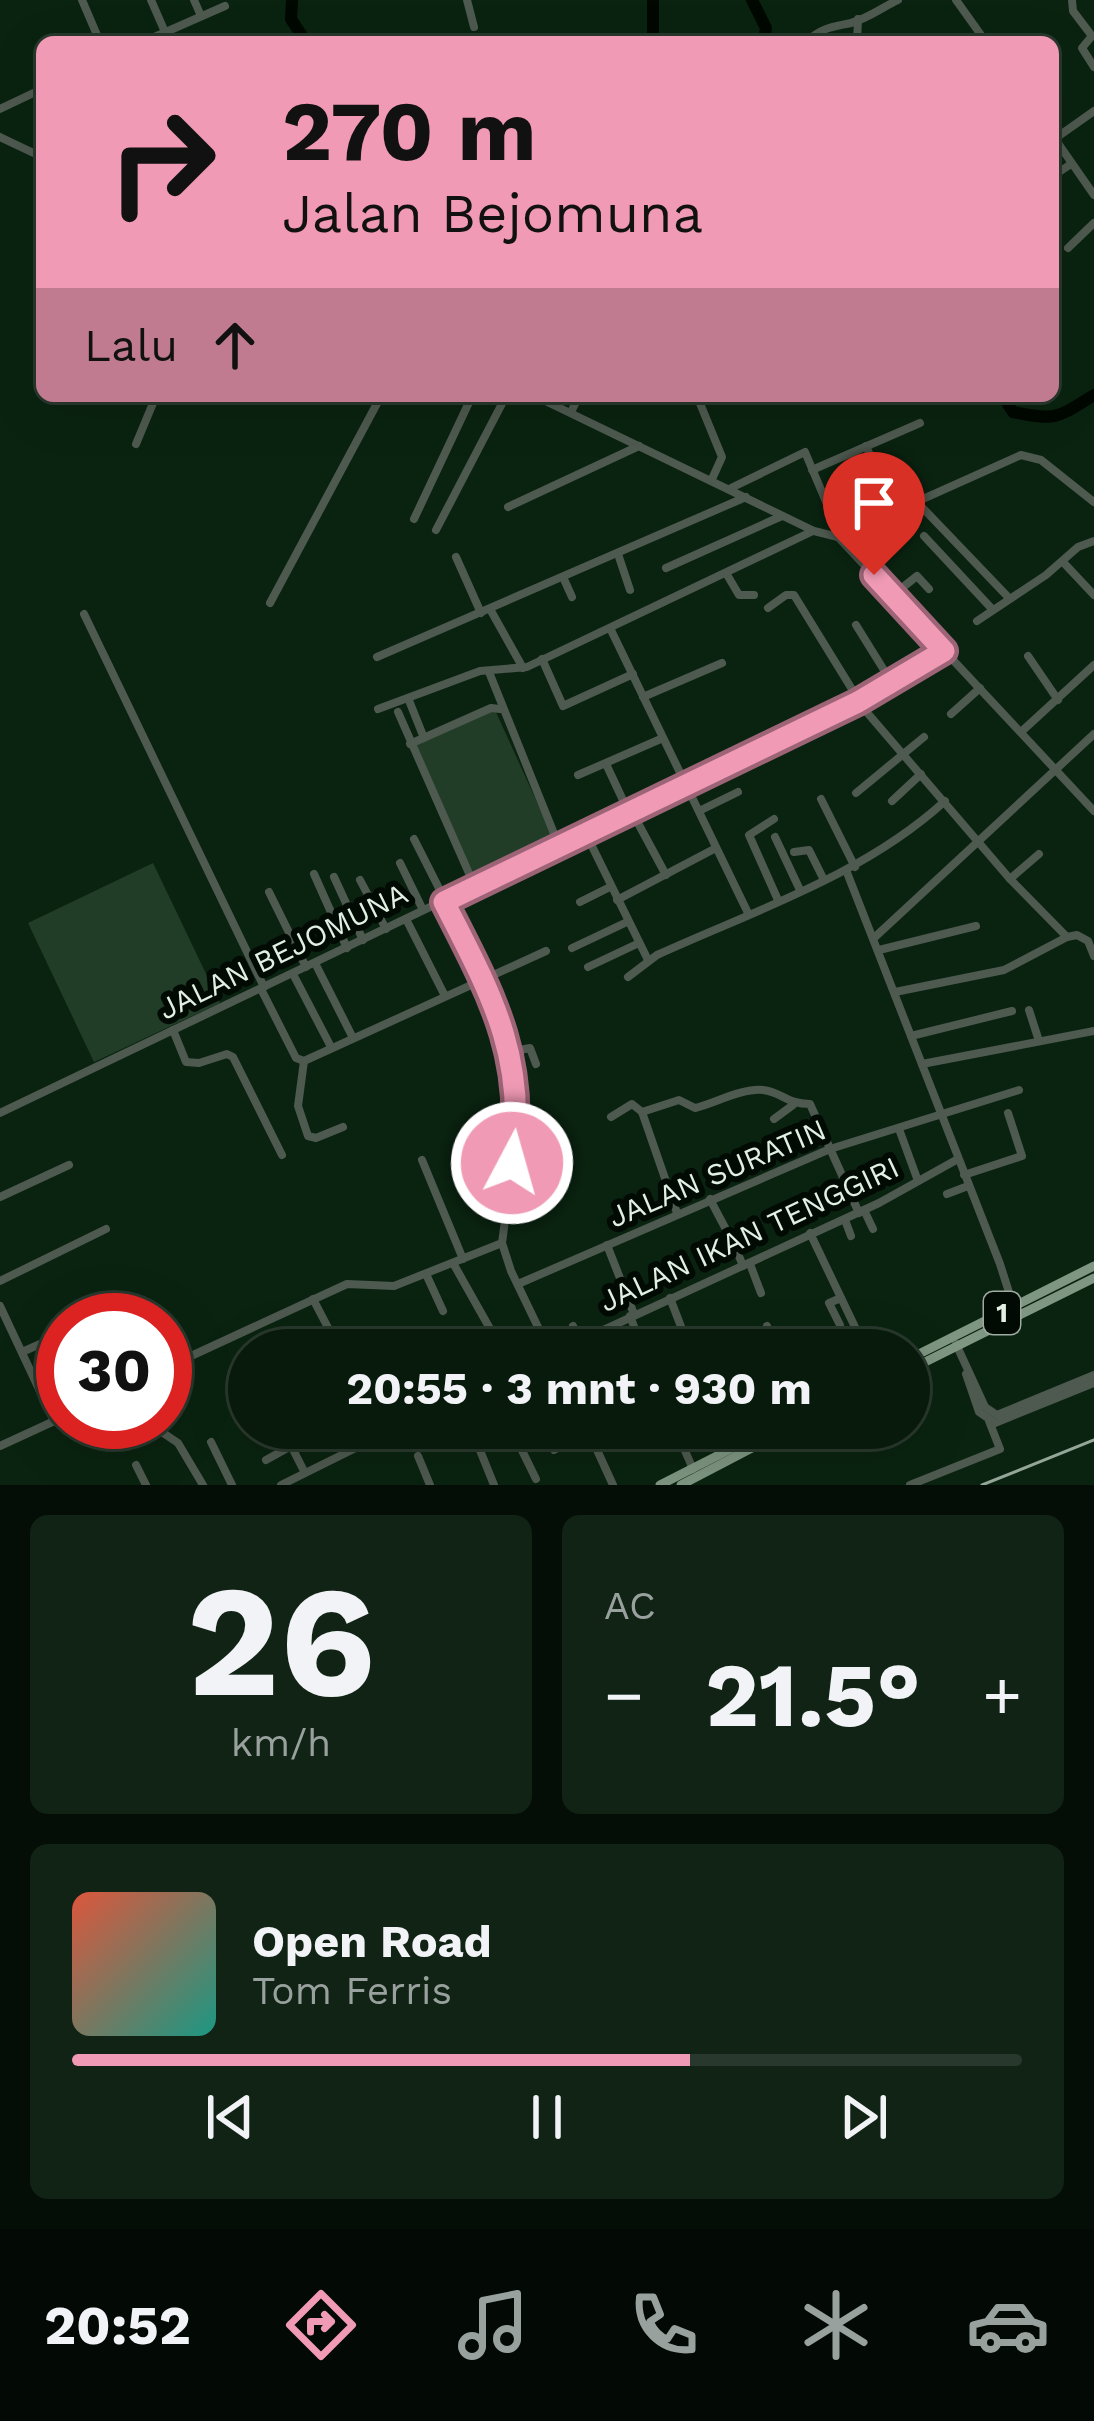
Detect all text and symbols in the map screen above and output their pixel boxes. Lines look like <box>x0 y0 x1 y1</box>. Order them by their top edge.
text: 270 m <box>282 82 537 180</box>
icon: right <box>84 84 240 240</box>
text: Jalan Bejomuna <box>282 182 703 245</box>
icon: ahead <box>202 312 268 378</box>
text: Lalu <box>84 319 178 372</box>
pin <box>823 452 925 575</box>
icon: arrive <box>841 470 907 536</box>
street label: JALAN BEJOMUNA <box>153 875 413 1026</box>
position arrow <box>449 1100 575 1226</box>
street label: JALAN SURATIN <box>603 1111 831 1235</box>
street label: JALAN IKAN TENGGIRI <box>594 1149 904 1319</box>
road number: 1 <box>984 1292 1020 1334</box>
speed limit sign: 30 <box>36 1293 192 1449</box>
text: 20:55 · 3 mnt · 930 m <box>346 1362 812 1415</box>
text: 26 <box>186 1550 376 1733</box>
text: AC <box>604 1583 656 1628</box>
text: 21.5° <box>705 1642 921 1748</box>
text: − <box>604 1657 644 1734</box>
text: + <box>982 1657 1022 1734</box>
text: km/h <box>231 1720 331 1765</box>
text: Open Road <box>252 1915 492 1968</box>
text: Tom Ferris <box>252 1968 452 2013</box>
icon: previous <box>197 2084 263 2150</box>
icon: pause <box>514 2084 580 2150</box>
icon: next <box>831 2084 897 2150</box>
icon: directions <box>279 2283 363 2367</box>
icon: music <box>451 2283 535 2367</box>
icon: phone <box>622 2283 706 2367</box>
icon: climate <box>794 2283 878 2367</box>
icon: car <box>966 2283 1050 2367</box>
text: 20:52 <box>44 2294 191 2357</box>

